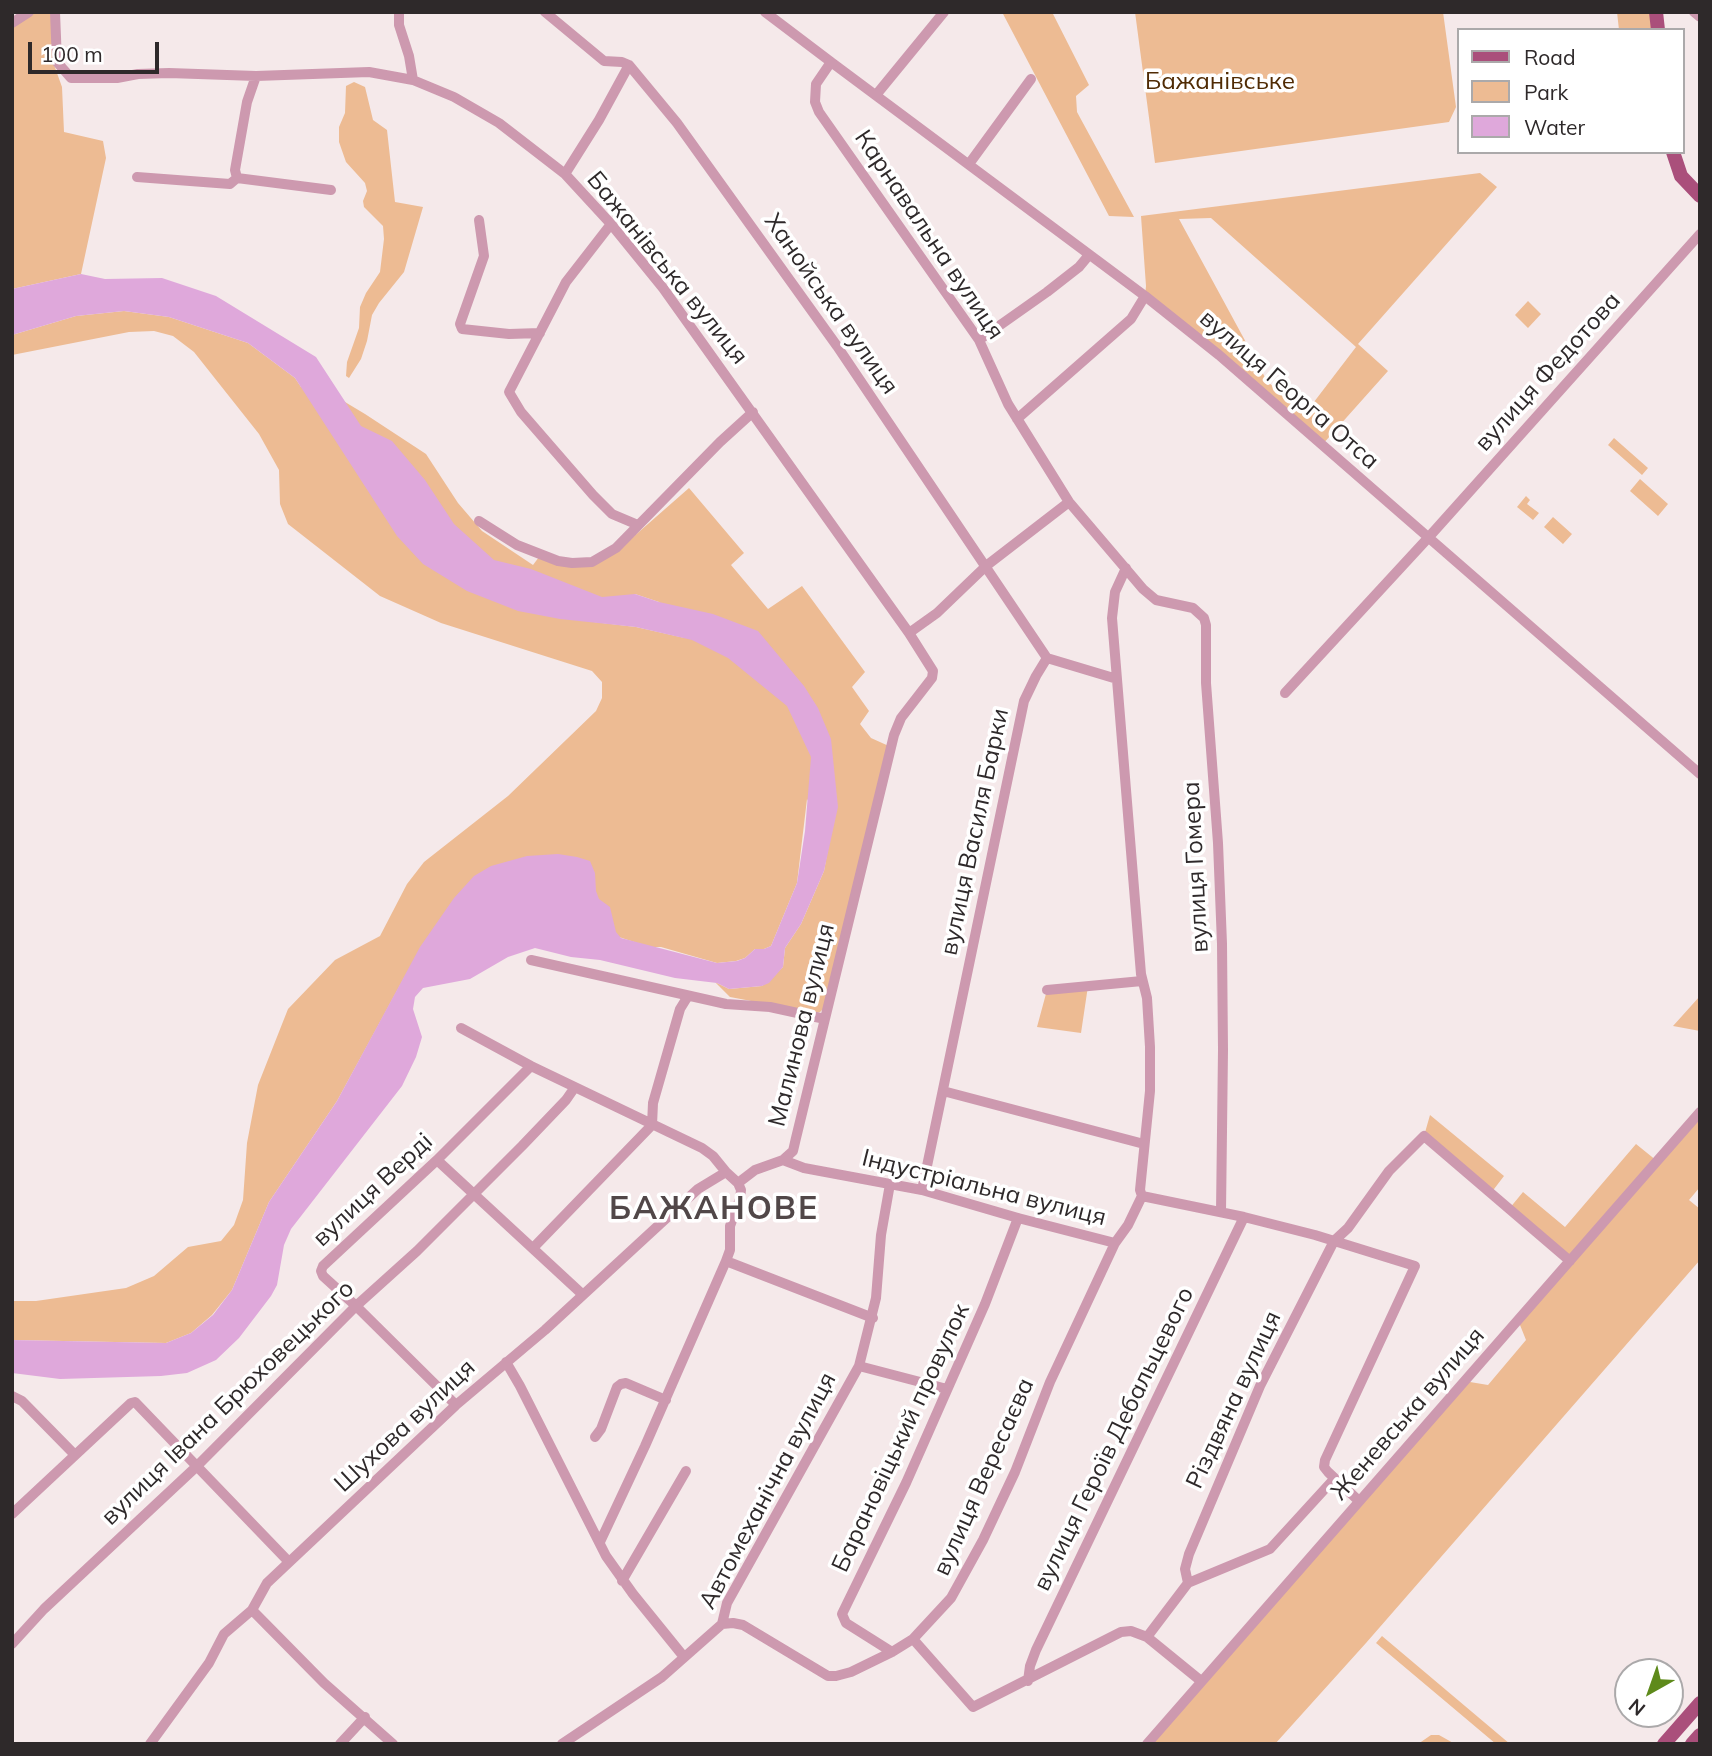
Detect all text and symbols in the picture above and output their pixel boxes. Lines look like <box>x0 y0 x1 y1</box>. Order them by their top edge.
scale bar <box>32 28 163 72</box>
legend <box>1456 28 1684 154</box>
text: 100 m <box>41 41 103 67</box>
text: Road <box>1524 44 1575 70</box>
park label: Бажанівське <box>1145 68 1295 96</box>
text: Park <box>1524 79 1568 105</box>
text: Water <box>1524 114 1585 140</box>
street label: Карнавальна вулиця <box>848 125 1010 345</box>
street label: Бажанівська вулиця <box>580 166 754 370</box>
street label: Ханойська вулиця <box>758 208 904 400</box>
street label: вулиця Федотова <box>1469 287 1627 457</box>
street label: вулиця Георга Отса <box>1193 304 1385 476</box>
street label: вулиця Василя Барки <box>935 706 1015 958</box>
street label: вулиця Гомера <box>1177 781 1215 953</box>
street label: Малинова вулиця <box>763 921 841 1129</box>
street label: вулиця Верді <box>307 1127 439 1253</box>
street label: Індустріальна вулиця <box>859 1144 1109 1232</box>
district label: БАЖАНОВЕ <box>610 1190 818 1228</box>
street label: вулиця Івана Брюховецького <box>96 1275 360 1531</box>
street label: вулиця Героїв Дебальцевого <box>1028 1282 1200 1596</box>
street label: Барановіцький провулок <box>826 1299 976 1577</box>
street label: Різдвяна вулиця <box>1180 1307 1288 1493</box>
street label: Женевська вулиця <box>1325 1322 1491 1506</box>
street label: Шухова вулиця <box>329 1354 481 1498</box>
street label: Автомеханічна вулиця <box>693 1368 843 1614</box>
street label: вулиця Вересаєва <box>928 1374 1040 1580</box>
north arrow <box>1614 1658 1684 1728</box>
text: N <box>1624 1694 1650 1721</box>

